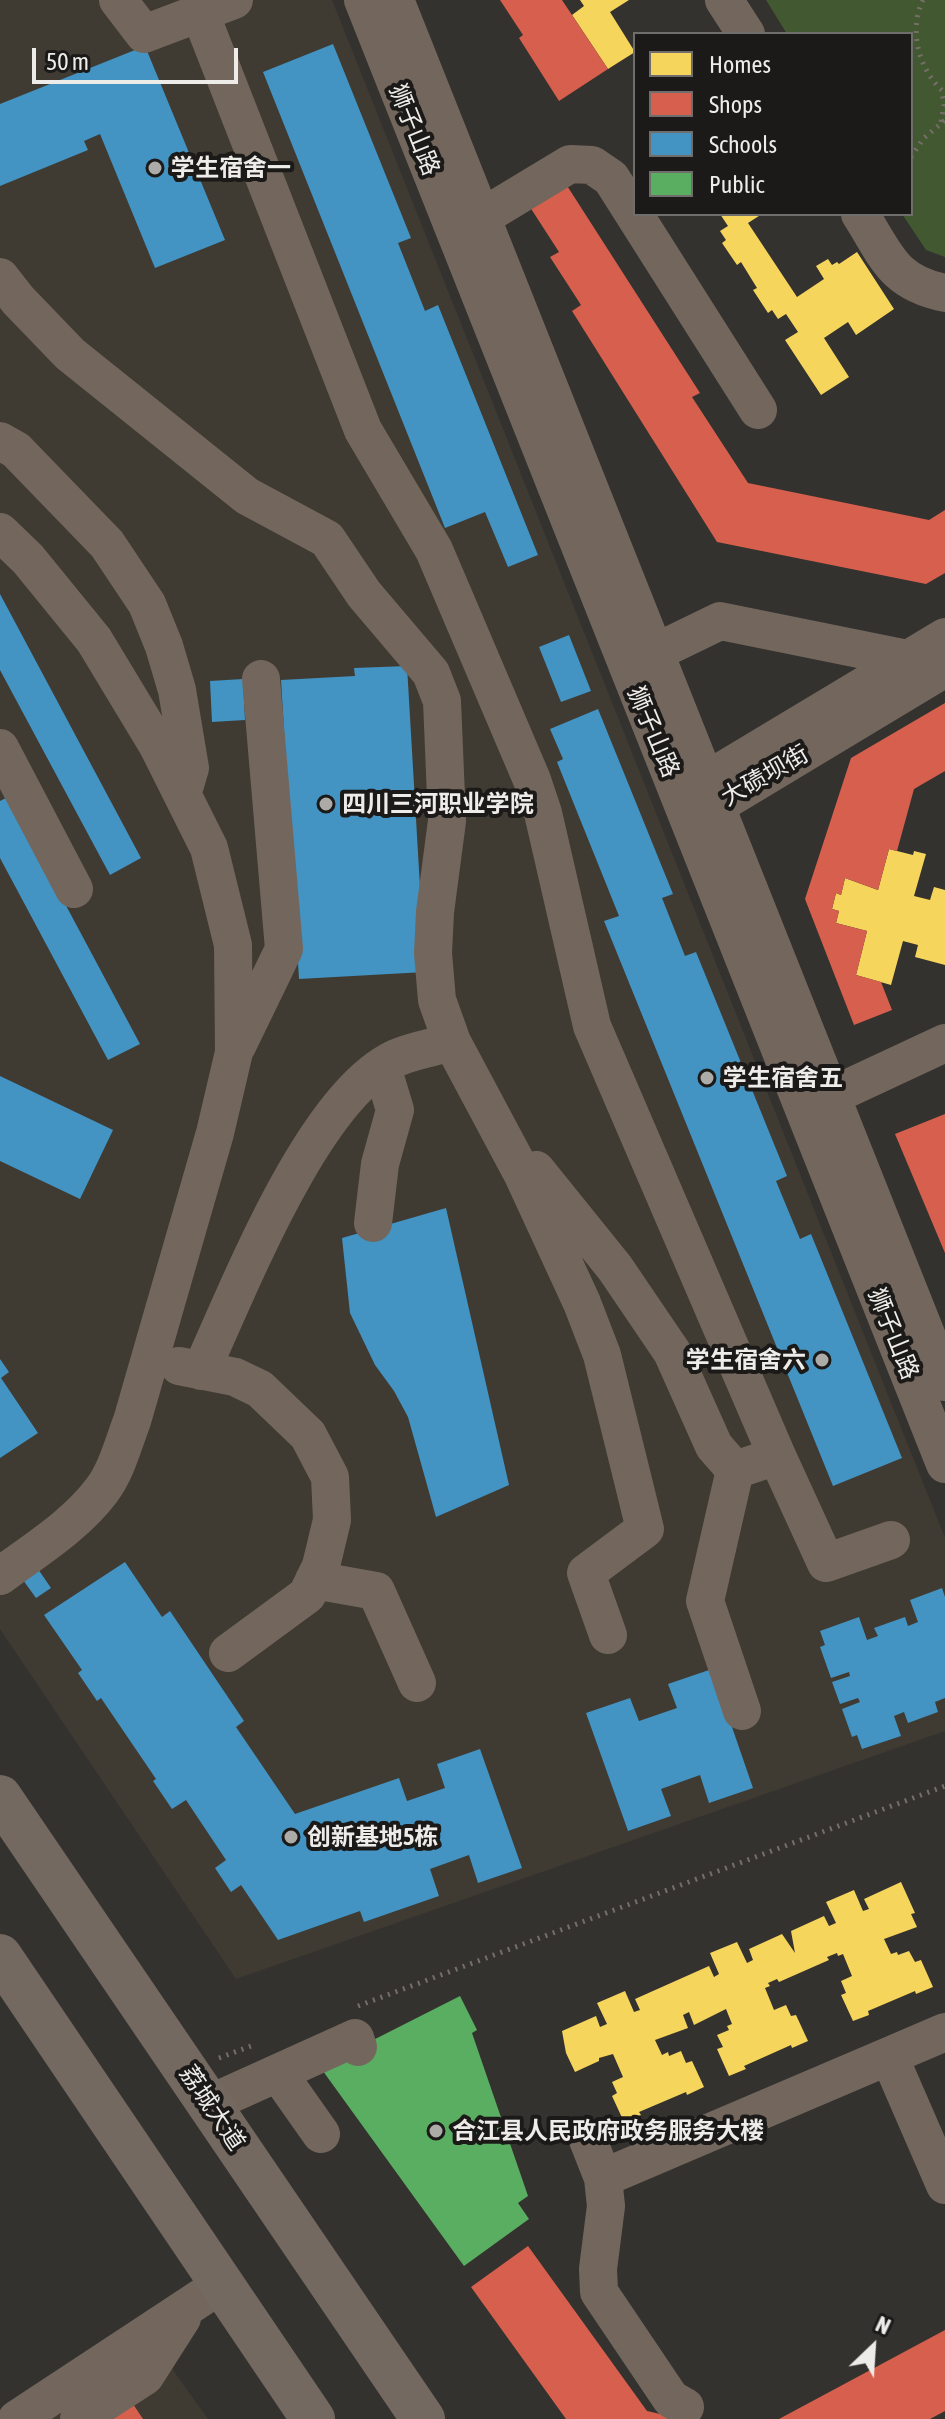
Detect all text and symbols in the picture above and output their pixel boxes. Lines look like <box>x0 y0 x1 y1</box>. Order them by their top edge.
scale bar <box>36 32 242 82</box>
legend <box>633 32 913 216</box>
text: 50 m <box>46 48 89 75</box>
text: Homes <box>709 51 771 78</box>
street label: 狮子山路 <box>383 80 445 180</box>
text: Shops <box>709 91 762 118</box>
text: Schools <box>709 131 777 158</box>
place label: 学生宿舍一 <box>171 154 291 182</box>
marker: 学生宿舍一 <box>146 159 164 177</box>
text: Public <box>709 171 765 198</box>
street label: 狮子山路 <box>621 682 685 782</box>
street label: 大碛坝街 <box>716 740 814 812</box>
place label: 四川三河职业学院 <box>342 790 534 818</box>
marker: 四川三河职业学院 <box>317 795 335 813</box>
place label: 学生宿舍五 <box>723 1064 843 1092</box>
marker: 学生宿舍五 <box>698 1069 716 1087</box>
street label: 狮子山路 <box>862 1284 924 1384</box>
place label: 学生宿舍六 <box>686 1346 806 1374</box>
marker: 学生宿舍六 <box>813 1351 831 1369</box>
place label: 创新基地5栋 <box>307 1823 438 1851</box>
marker: 创新基地5栋 <box>282 1828 300 1846</box>
street label: 荔城大道 <box>173 2060 251 2156</box>
place label: 合江县人民政府政务服务大楼 <box>452 2117 764 2145</box>
marker: 合江县人民政府政务服务大楼 <box>427 2122 445 2140</box>
north arrow <box>833 2307 913 2387</box>
text: N <box>872 2311 895 2340</box>

